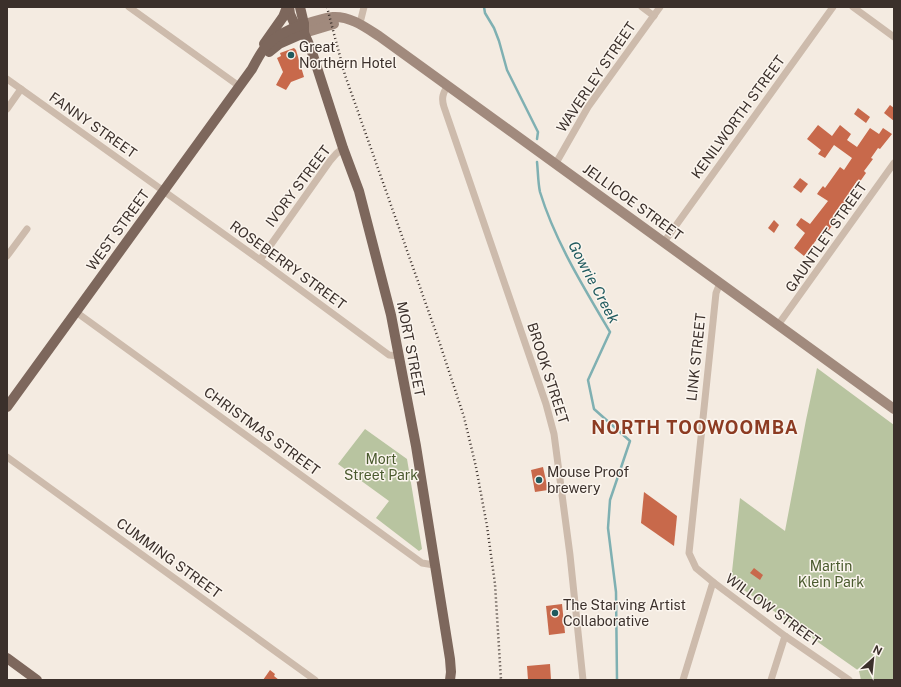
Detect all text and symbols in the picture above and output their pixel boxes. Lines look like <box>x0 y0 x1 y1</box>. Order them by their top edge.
street label: WAVERLEY STREET <box>553 19 639 135</box>
place label: Great Northern Hotel <box>299 39 397 71</box>
marker: Great Northern Hotel <box>286 50 296 60</box>
street label: KENILWORTH STREET <box>688 52 788 182</box>
street label: FANNY STREET <box>46 89 140 161</box>
street label: IVORY STREET <box>262 142 334 230</box>
street label: JELLICOE STREET <box>580 160 686 244</box>
street label: GAUNTLET STREET <box>782 179 870 295</box>
street label: WEST STREET <box>83 187 153 273</box>
street label: ROSEBERRY STREET <box>227 218 349 312</box>
water label: Gowrie Creek <box>565 238 623 327</box>
street label: MORT STREET <box>394 300 428 398</box>
street label: LINK STREET <box>683 312 709 402</box>
street label: BROOK STREET <box>524 320 572 426</box>
street label: CHRISTMAS STREET <box>201 384 323 478</box>
district label: NORTH TOOWOOMBA <box>591 417 799 438</box>
park label: Mort Street Park <box>344 451 418 483</box>
place label: Mouse Proof brewery <box>547 464 629 496</box>
marker: Mouse Proof brewery <box>534 475 544 485</box>
street label: CUMMING STREET <box>114 515 224 601</box>
park label: Martin Klein Park <box>798 558 864 590</box>
street label: WILLOW STREET <box>723 570 823 650</box>
place label: The Starving Artist Collaborative <box>563 597 686 629</box>
marker: The Starving Artist Collaborative <box>550 608 560 618</box>
north arrow <box>853 639 893 679</box>
text: N <box>871 643 884 657</box>

